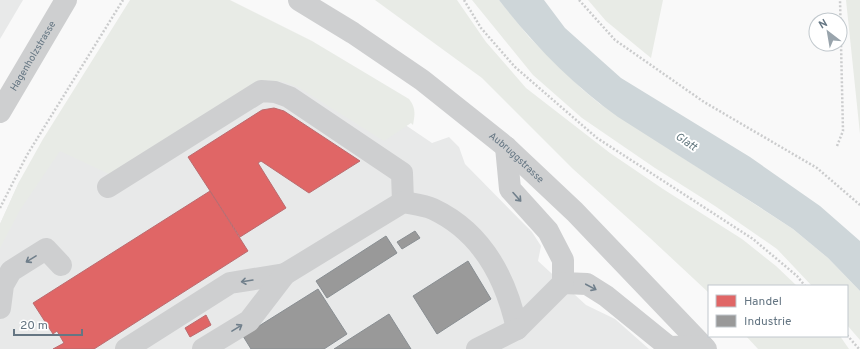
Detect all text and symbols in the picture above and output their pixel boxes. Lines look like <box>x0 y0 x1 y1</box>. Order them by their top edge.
north arrow <box>808 12 848 52</box>
text: N <box>816 16 830 32</box>
street label: Hagenholzstrasse <box>7 18 59 94</box>
street label: Aubruggstrasse <box>486 129 547 186</box>
water label: Glatt <box>673 130 700 155</box>
one-way arrow <box>512 192 522 202</box>
one-way arrow <box>25 255 37 263</box>
one-way arrow <box>241 277 254 285</box>
one-way arrow <box>585 284 597 292</box>
legend <box>708 285 848 337</box>
text: Handel <box>744 294 782 310</box>
scale bar <box>14 311 82 337</box>
text: Industrie <box>744 314 792 330</box>
text: 20 m <box>20 318 48 334</box>
one-way arrow <box>231 324 243 332</box>

